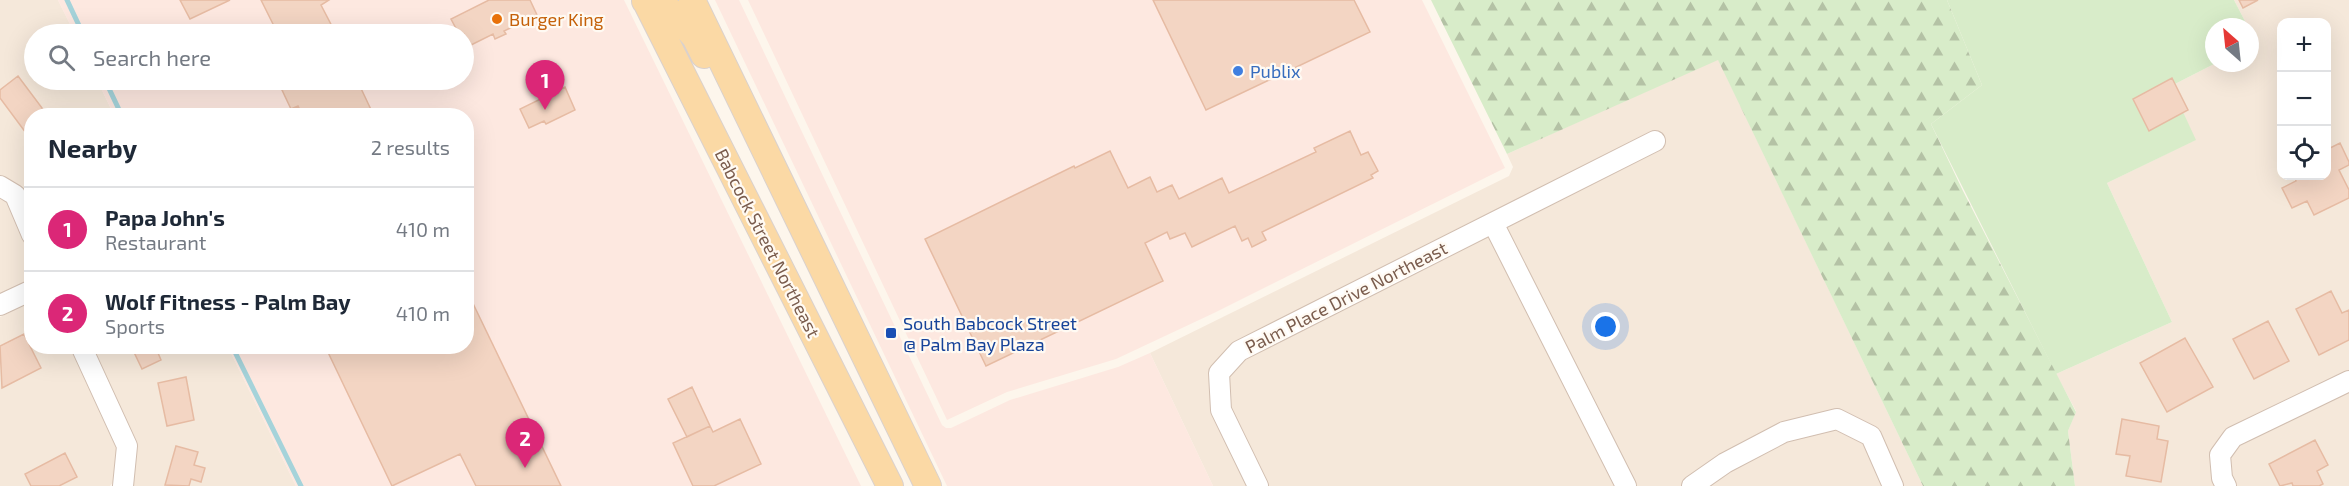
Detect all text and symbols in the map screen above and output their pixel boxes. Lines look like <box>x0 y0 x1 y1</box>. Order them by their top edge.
place label: Burger King <box>509 8 604 30</box>
marker: Burger King <box>490 12 504 26</box>
north arrow <box>2205 18 2259 72</box>
map controls <box>2277 18 2331 180</box>
button: + <box>2277 18 2331 72</box>
search box <box>24 24 474 90</box>
icon: search <box>45 41 78 74</box>
text: Search here <box>93 44 211 70</box>
pin: 1 <box>526 60 564 110</box>
place label: Publix <box>1250 60 1301 82</box>
marker: Publix <box>1231 64 1245 78</box>
button: − <box>2277 72 2331 126</box>
button: locate <box>2277 126 2331 180</box>
text: Nearby <box>48 132 137 163</box>
text: 2 results <box>371 135 450 159</box>
street label: Babcock Street Northeast <box>711 145 825 341</box>
text: Papa John's <box>105 204 225 230</box>
text: 1 <box>63 217 72 241</box>
text: 410 m <box>396 217 450 241</box>
text: Restaurant <box>105 230 206 254</box>
street label: Palm Place Drive Northeast <box>1241 236 1451 358</box>
text: Wolf Fitness - Palm Bay <box>105 288 351 314</box>
text: 2 <box>62 301 73 325</box>
text: 410 m <box>396 301 450 325</box>
place label: South Babcock Street @ Palm Bay Plaza <box>903 312 1077 355</box>
your location <box>1591 312 1620 341</box>
text: Sports <box>105 314 165 338</box>
marker: South Babcock Street @ Palm Bay Plaza <box>884 326 898 340</box>
pin: 2 <box>506 418 544 468</box>

